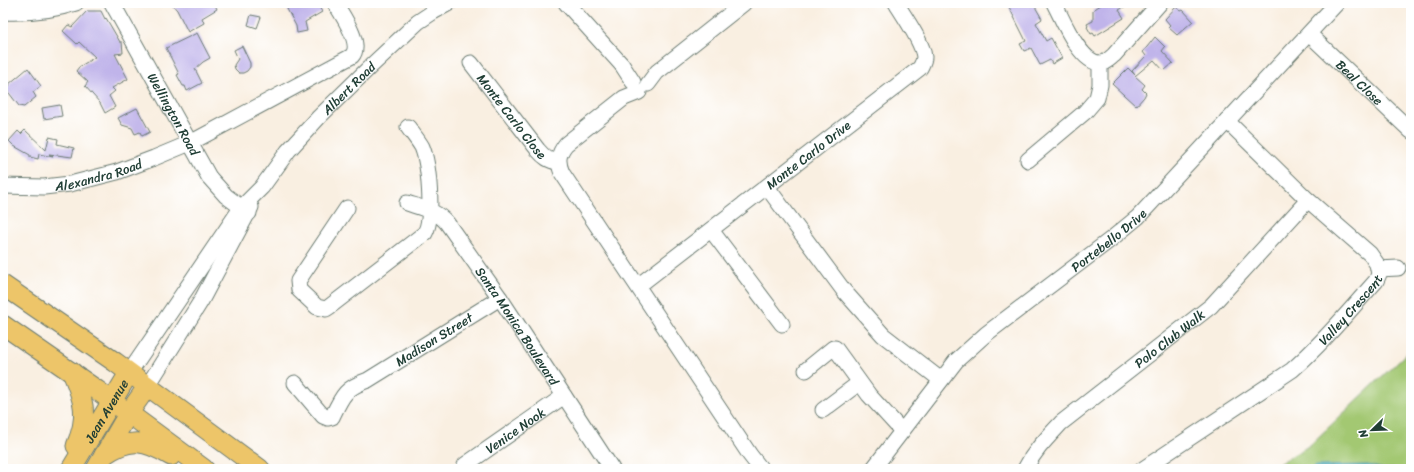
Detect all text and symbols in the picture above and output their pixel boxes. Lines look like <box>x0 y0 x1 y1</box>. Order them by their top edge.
street label: Beal Close <box>1330 54 1389 111</box>
street label: Albert Road <box>316 55 382 121</box>
street label: Wellington Road <box>141 68 206 161</box>
street label: Monte Carlo Close <box>471 68 552 165</box>
street label: Monte Carlo Drive <box>761 114 856 195</box>
street label: Alexandra Road <box>53 152 147 198</box>
street label: Portebello Drive <box>1066 203 1153 278</box>
street label: Santa Monica Boulevard <box>469 262 566 391</box>
street label: Valley Crescent <box>1313 271 1390 351</box>
street label: Polo Club Walk <box>1129 304 1210 374</box>
street label: Madison Street <box>390 306 478 373</box>
street label: Jean Avenue <box>78 374 135 448</box>
street label: Venice Nook <box>480 401 550 460</box>
north arrow <box>1352 410 1392 450</box>
text: N <box>1353 426 1374 442</box>

